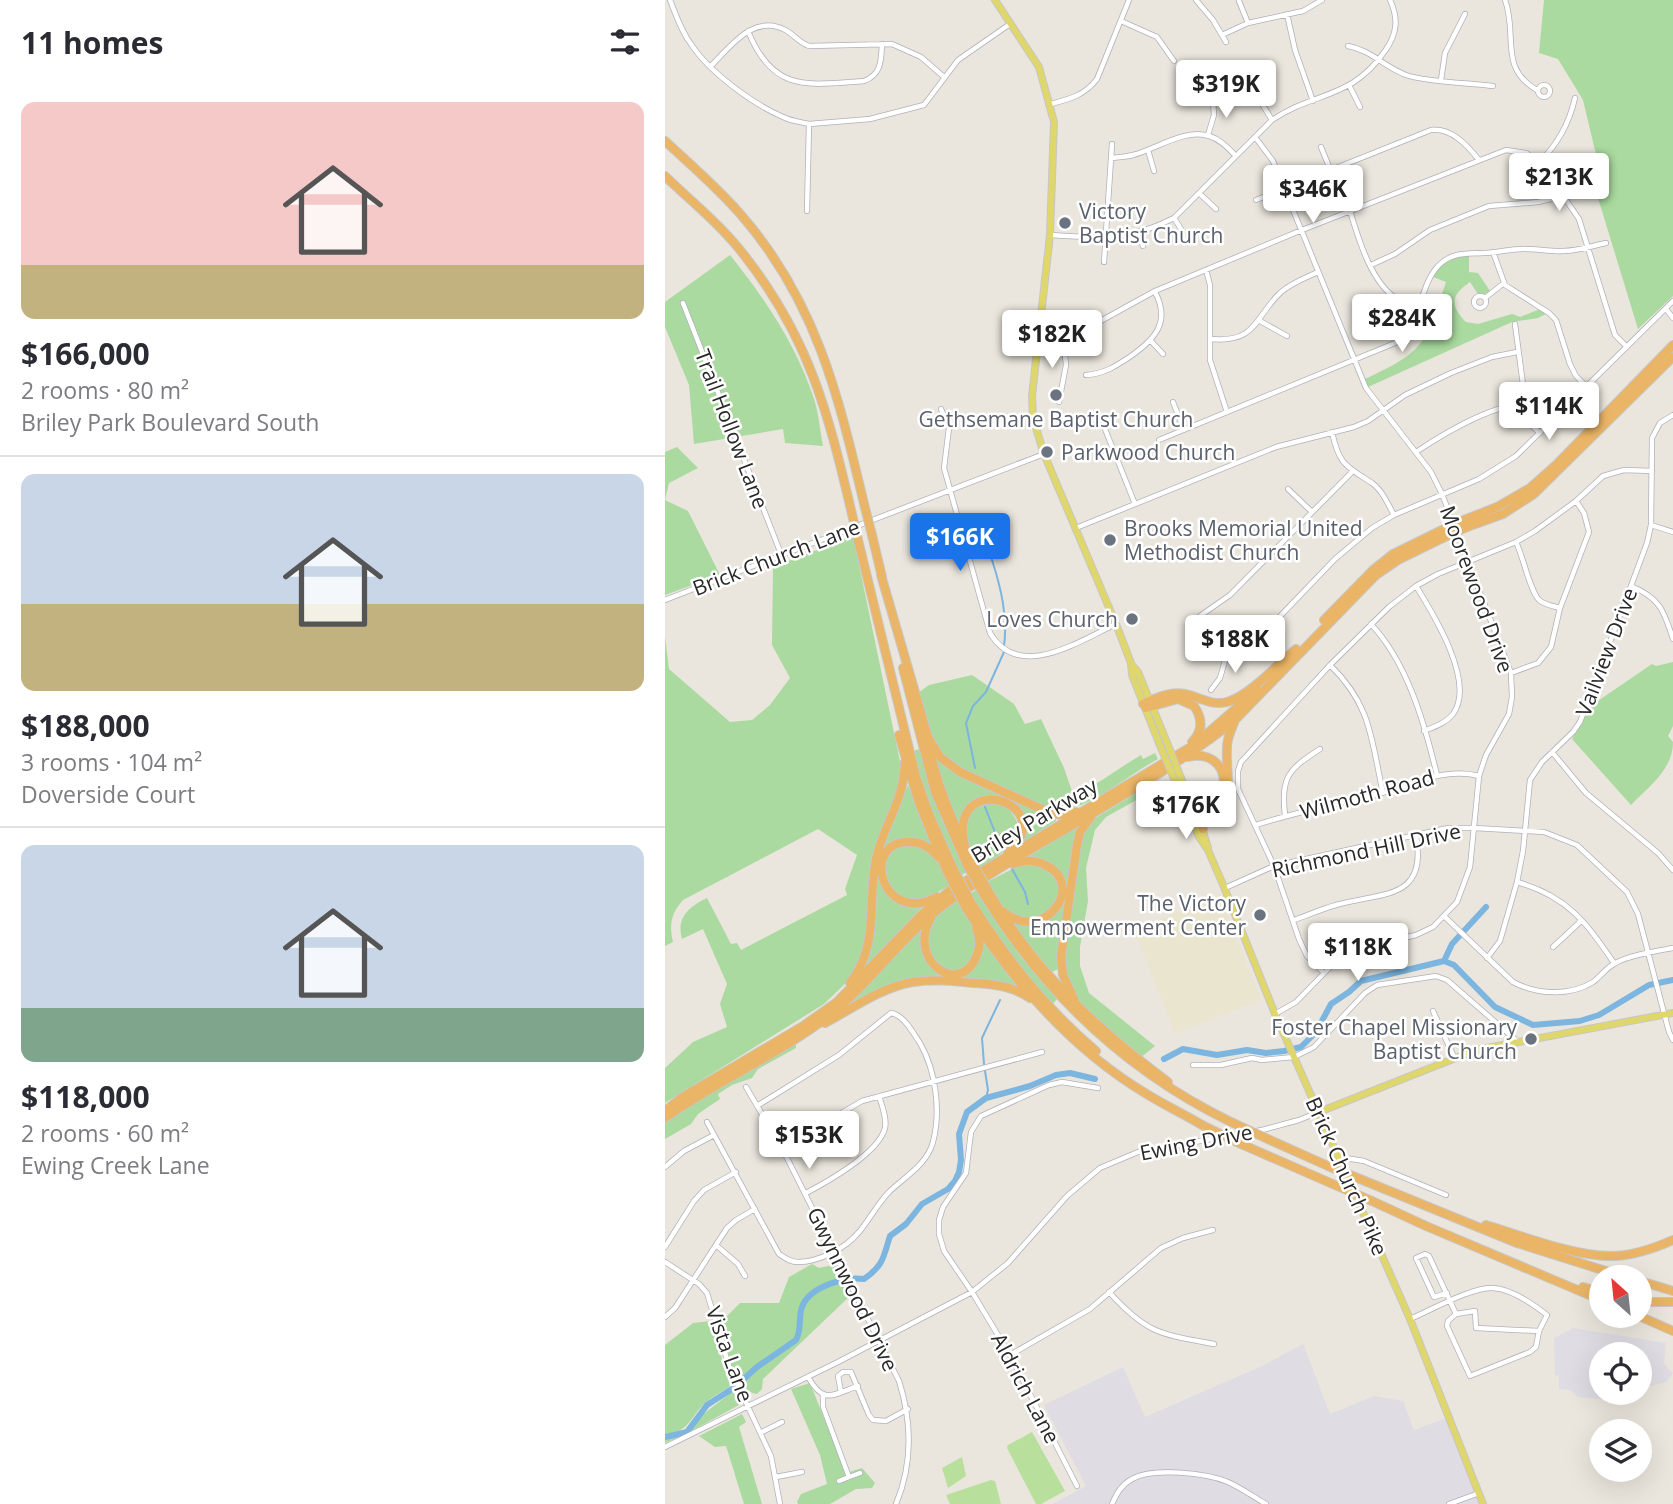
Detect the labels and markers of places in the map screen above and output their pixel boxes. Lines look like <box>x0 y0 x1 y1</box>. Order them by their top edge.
pin: $319K <box>1177 60 1275 120</box>
pin: $213K <box>1510 154 1608 213</box>
pin: $346K <box>1264 166 1362 225</box>
place label: Victory Baptist Church <box>1079 197 1223 249</box>
marker: Victory Baptist Church <box>1057 215 1073 231</box>
pin: $284K <box>1353 294 1451 354</box>
pin: $182K <box>1003 310 1101 370</box>
pin: $114K <box>1500 382 1598 442</box>
marker: Gethsemane Baptist Church <box>1048 387 1064 403</box>
place label: Gethsemane Baptist Church <box>919 405 1193 433</box>
place label: Parkwood Church <box>1061 438 1235 466</box>
marker: Parkwood Church <box>1039 444 1055 460</box>
pin: $166K <box>911 514 1009 573</box>
place label: Brooks Memorial United Methodist Church <box>1124 514 1363 566</box>
marker: Brooks Memorial United Methodist Church <box>1102 532 1118 548</box>
place label: Loves Church <box>986 605 1118 633</box>
marker: Loves Church <box>1124 611 1140 627</box>
pin: $188K <box>1186 616 1284 675</box>
pin: $176K <box>1137 782 1235 841</box>
place label: The Victory Empowerment Center <box>1030 889 1246 941</box>
marker: The Victory Empowerment Center <box>1252 907 1268 923</box>
pin: $118K <box>1309 923 1407 983</box>
place label: Foster Chapel Missionary Baptist Church <box>1271 1013 1517 1065</box>
marker: Foster Chapel Missionary Baptist Church <box>1523 1031 1539 1047</box>
pin: $153K <box>760 1112 858 1171</box>

